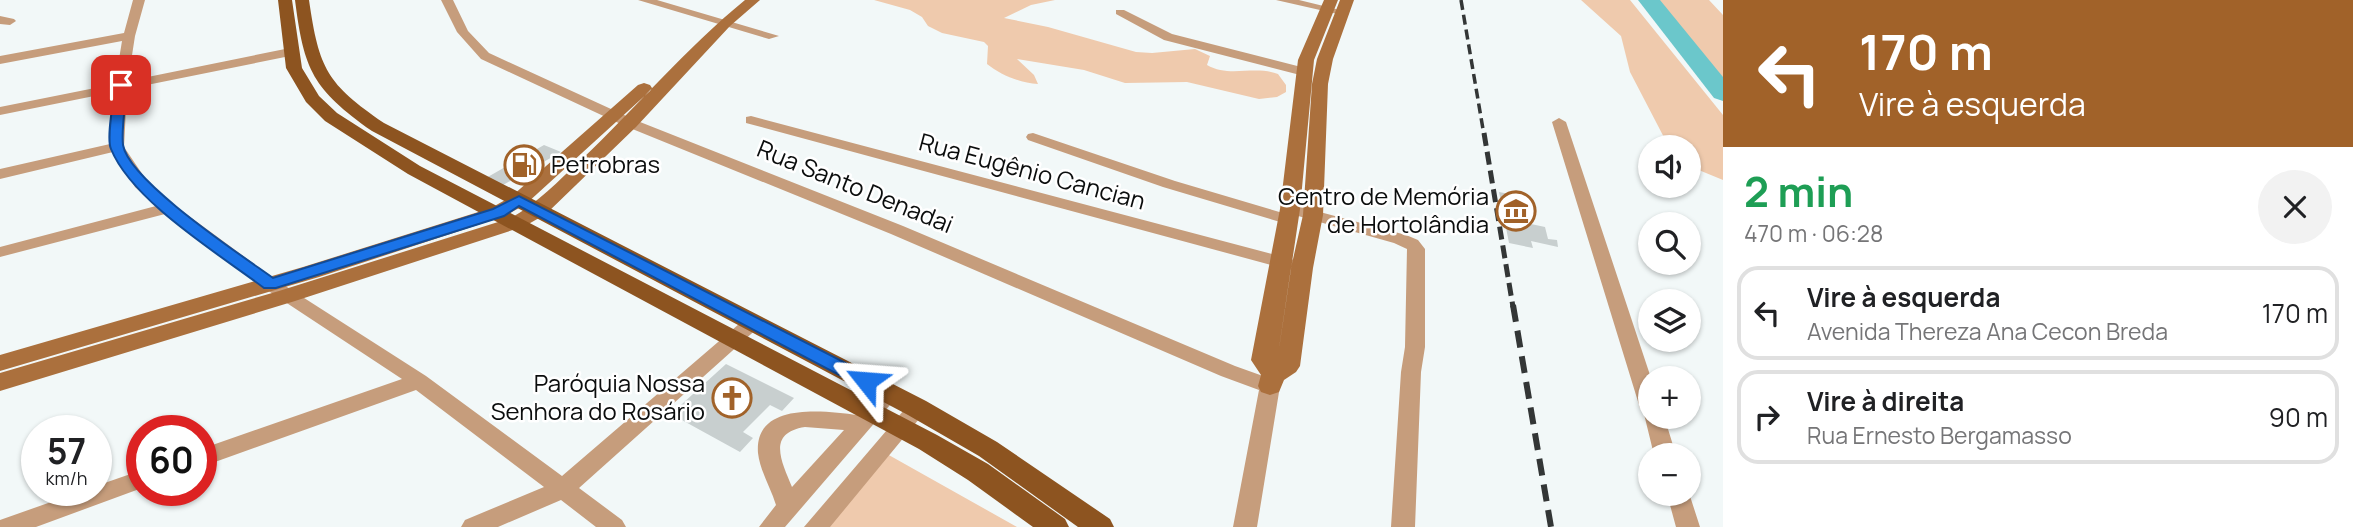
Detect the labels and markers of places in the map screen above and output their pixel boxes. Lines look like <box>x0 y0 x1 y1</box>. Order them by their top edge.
pin <box>91 55 151 115</box>
fuel station icon: Petrobras <box>503 144 545 186</box>
place label: Petrobras <box>551 147 660 180</box>
place label: Centro de Memória de Hortolândia <box>1278 179 1489 240</box>
museum icon: Centro de Memória de Hortolândia <box>1495 190 1537 232</box>
place label: Paróquia Nossa Senhora do Rosário <box>491 366 705 427</box>
church icon: Paróquia Nossa Senhora do Rosário <box>711 377 753 419</box>

